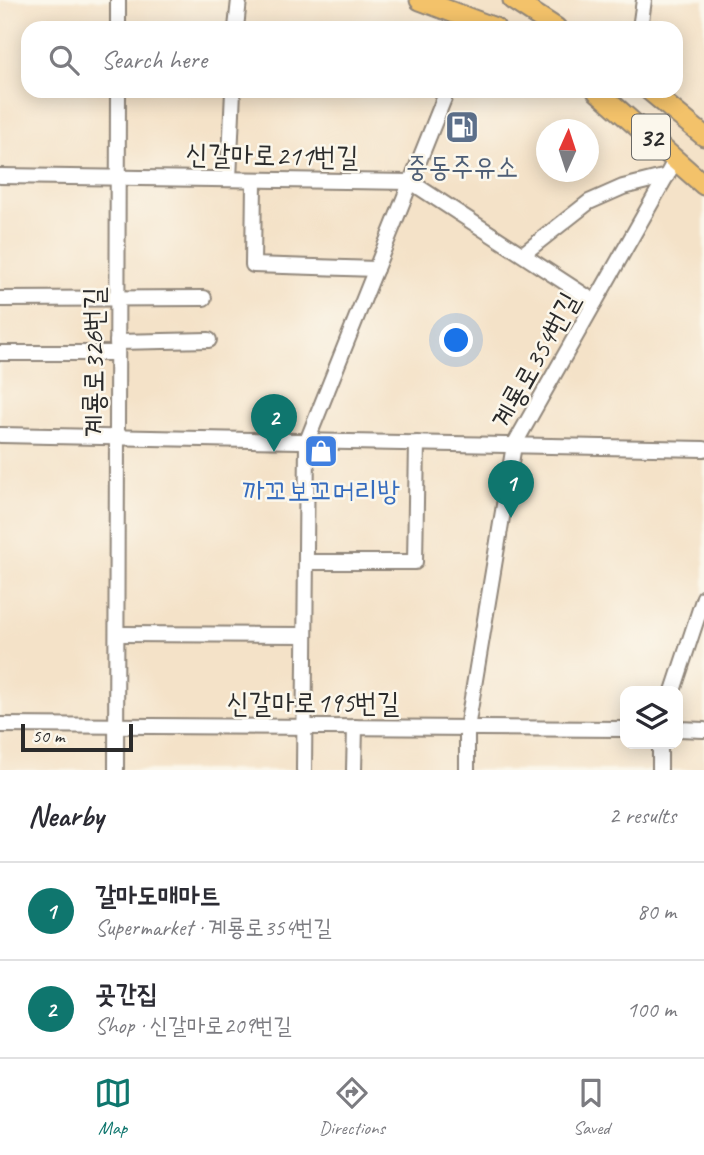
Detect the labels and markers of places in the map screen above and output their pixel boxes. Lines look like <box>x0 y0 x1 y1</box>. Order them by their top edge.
fuel station icon: 중동주유소 <box>443 108 481 146</box>
place label: 중동주유소 <box>406 149 518 184</box>
pin: 2 <box>251 394 297 452</box>
shop icon: 까꼬보꼬머리방 <box>302 432 340 470</box>
pin: 1 <box>488 460 534 518</box>
place label: 까꼬보꼬머리방 <box>242 473 400 508</box>

